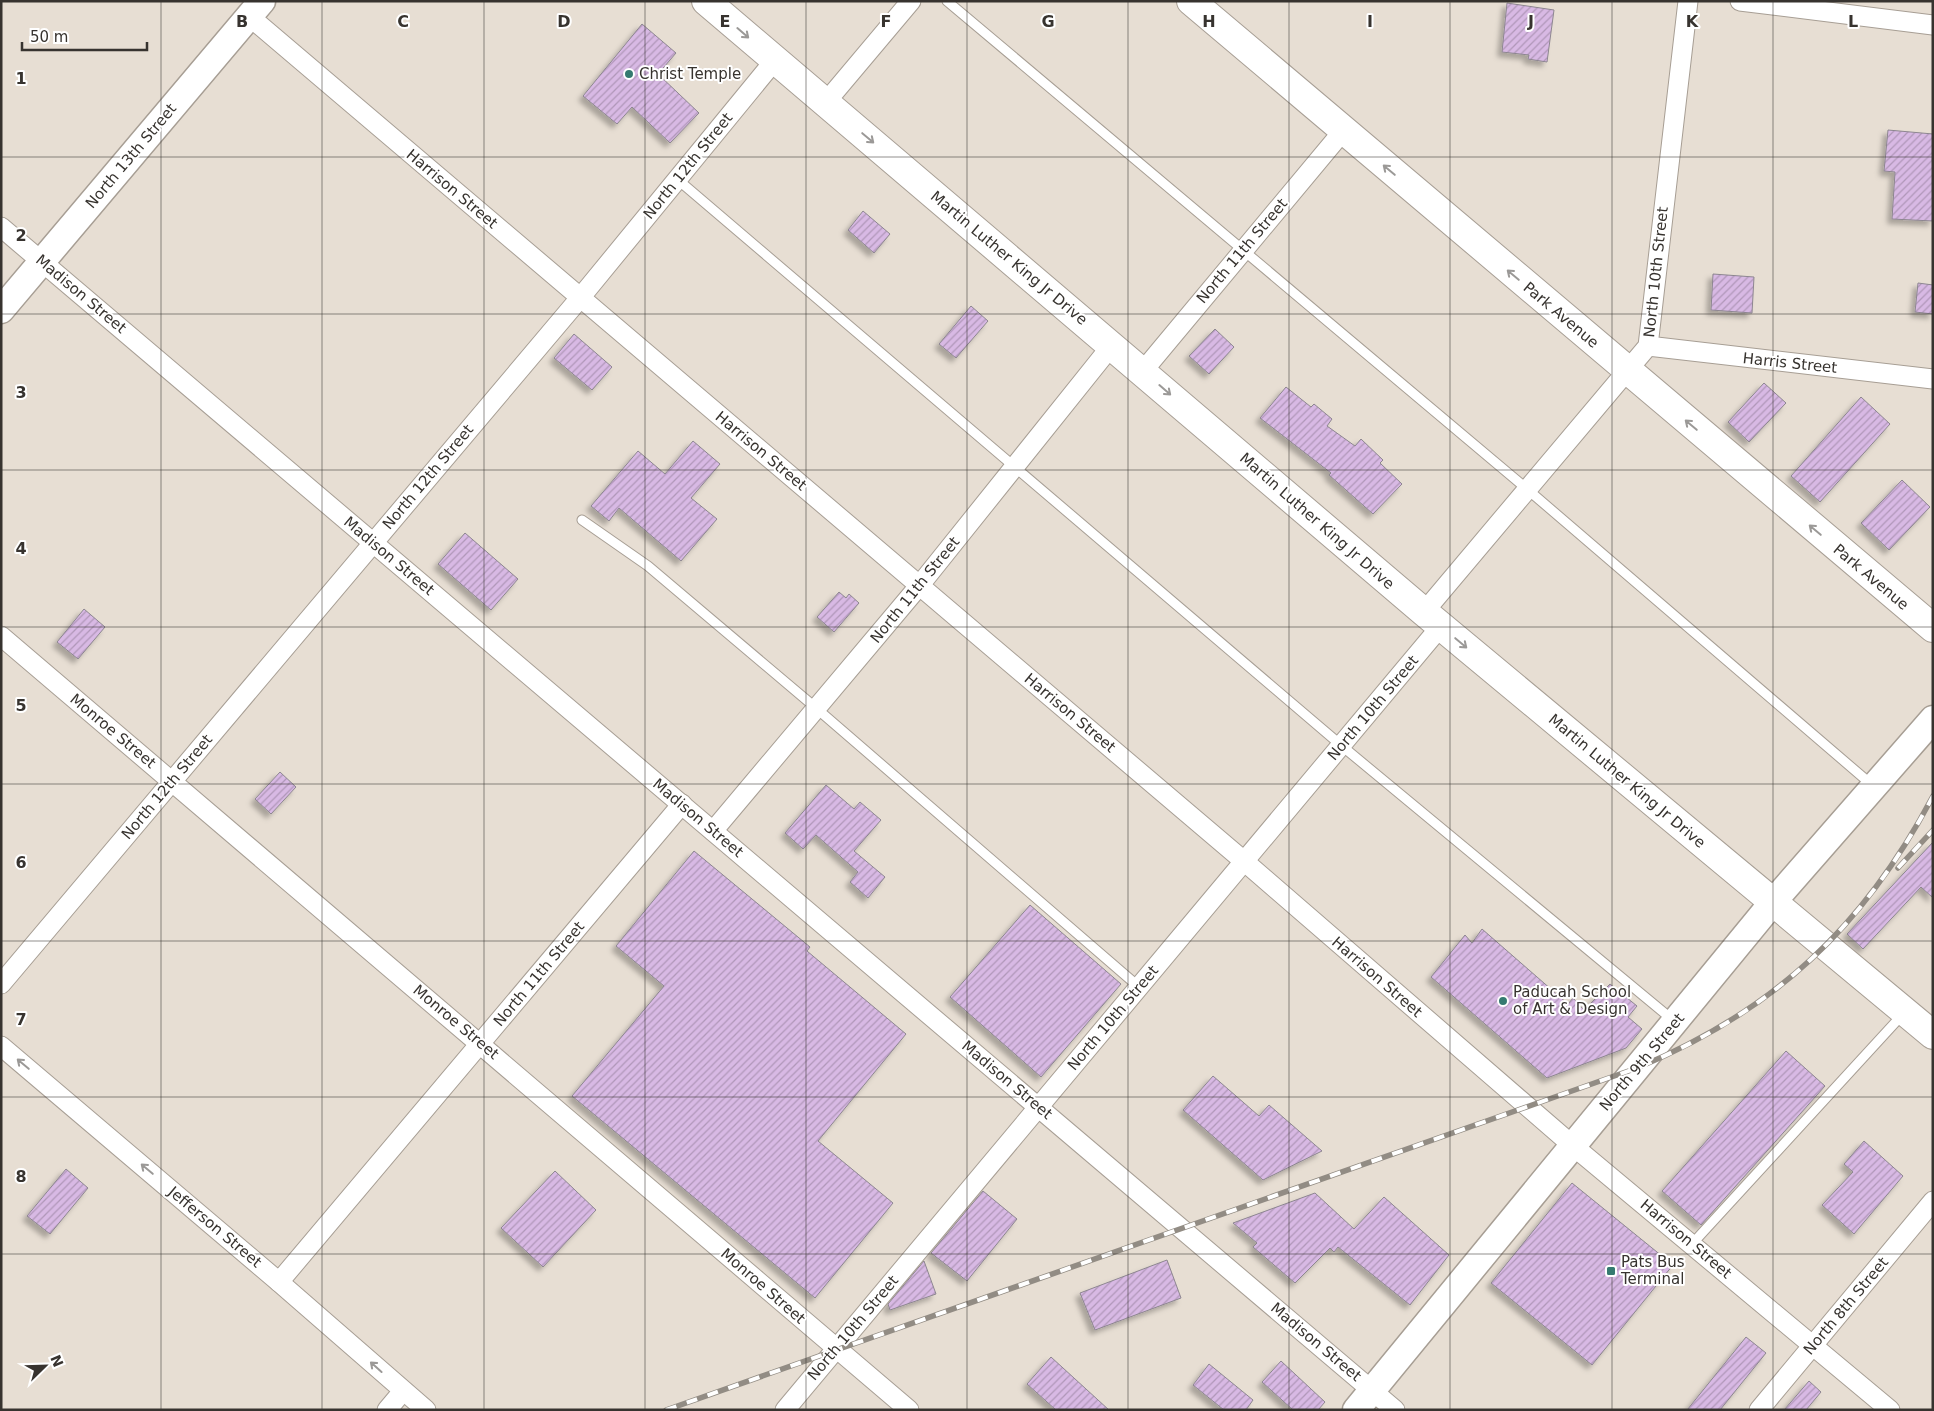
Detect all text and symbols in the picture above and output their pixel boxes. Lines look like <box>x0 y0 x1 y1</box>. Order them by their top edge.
text: B <box>236 12 248 31</box>
text: C <box>397 12 409 31</box>
text: D <box>557 12 571 31</box>
text: E <box>720 12 730 31</box>
text: F <box>881 12 891 31</box>
text: G <box>1041 12 1055 31</box>
text: H <box>1202 12 1216 31</box>
text: I <box>1367 12 1373 31</box>
text: J <box>1527 12 1534 31</box>
text: K <box>1686 12 1699 31</box>
text: L <box>1848 12 1858 31</box>
scale bar <box>22 20 148 52</box>
one-way arrow <box>737 27 750 39</box>
text: 50 m <box>30 28 68 46</box>
place label: Christ Temple <box>639 65 741 83</box>
marker: Christ Temple <box>623 68 635 80</box>
text: 1 <box>15 69 27 88</box>
street label: North 13th Street <box>82 100 180 212</box>
street label: North 12th Street <box>640 109 736 223</box>
one-way arrow <box>861 132 874 143</box>
street label: Harrison Street <box>403 146 501 232</box>
one-way arrow <box>1383 165 1396 176</box>
street label: Martin Luther King Jr Drive <box>927 187 1091 329</box>
street label: North 11th Street <box>1193 195 1291 307</box>
street label: North 10th Street <box>1640 206 1672 338</box>
text: 2 <box>15 226 27 245</box>
street label: Madison Street <box>32 251 130 337</box>
one-way arrow <box>1507 269 1520 280</box>
street label: Park Avenue <box>1520 278 1602 352</box>
street label: Harris Street <box>1742 349 1838 377</box>
text: 3 <box>15 383 27 402</box>
one-way arrow <box>1158 385 1171 396</box>
street label: Harrison Street <box>712 408 810 494</box>
one-way arrow <box>1685 419 1698 430</box>
street label: North 12th Street <box>379 421 477 533</box>
street label: Martin Luther King Jr Drive <box>1236 449 1398 593</box>
street label: Madison Street <box>340 513 438 599</box>
one-way arrow <box>1809 524 1822 535</box>
street label: North 11th Street <box>867 533 963 647</box>
text: 4 <box>15 539 27 558</box>
street label: Park Avenue <box>1830 540 1912 614</box>
one-way arrow <box>1455 638 1468 649</box>
street label: North 10th Street <box>1324 652 1422 764</box>
street label: Harrison Street <box>1021 670 1119 756</box>
street label: Monroe Street <box>67 690 160 772</box>
text: 5 <box>15 696 27 715</box>
street label: Martin Luther King Jr Drive <box>1545 710 1709 852</box>
street label: North 12th Street <box>118 731 216 843</box>
street label: Madison Street <box>649 775 747 861</box>
text: 6 <box>15 853 27 872</box>
street label: North 11th Street <box>490 918 588 1030</box>
street label: Harrison Street <box>1328 933 1426 1021</box>
street label: North 10th Street <box>1064 962 1162 1074</box>
street label: Monroe Street <box>410 981 503 1063</box>
place label: Paducah School of Art & Design <box>1513 983 1631 1018</box>
marker: Paducah School of Art & Design <box>1497 995 1509 1007</box>
street label: North 9th Street <box>1596 1009 1688 1115</box>
text: 7 <box>15 1010 27 1029</box>
street label: Madison Street <box>958 1037 1056 1123</box>
one-way arrow <box>17 1059 30 1070</box>
one-way arrow <box>141 1164 154 1175</box>
text: 8 <box>15 1167 27 1186</box>
street label: Jefferson Street <box>164 1182 265 1271</box>
street label: Harrison Street <box>1637 1196 1735 1282</box>
street label: Monroe Street <box>717 1244 809 1328</box>
place label: Pats Bus Terminal <box>1620 1253 1685 1288</box>
street label: North 8th Street <box>1800 1253 1892 1359</box>
marker: Pats Bus Terminal <box>1605 1265 1617 1277</box>
street label: North 10th Street <box>804 1272 902 1384</box>
street label: Madison Street <box>1267 1299 1365 1385</box>
north arrow <box>20 1341 70 1391</box>
text: N <box>47 1352 67 1369</box>
one-way arrow <box>369 1361 382 1373</box>

